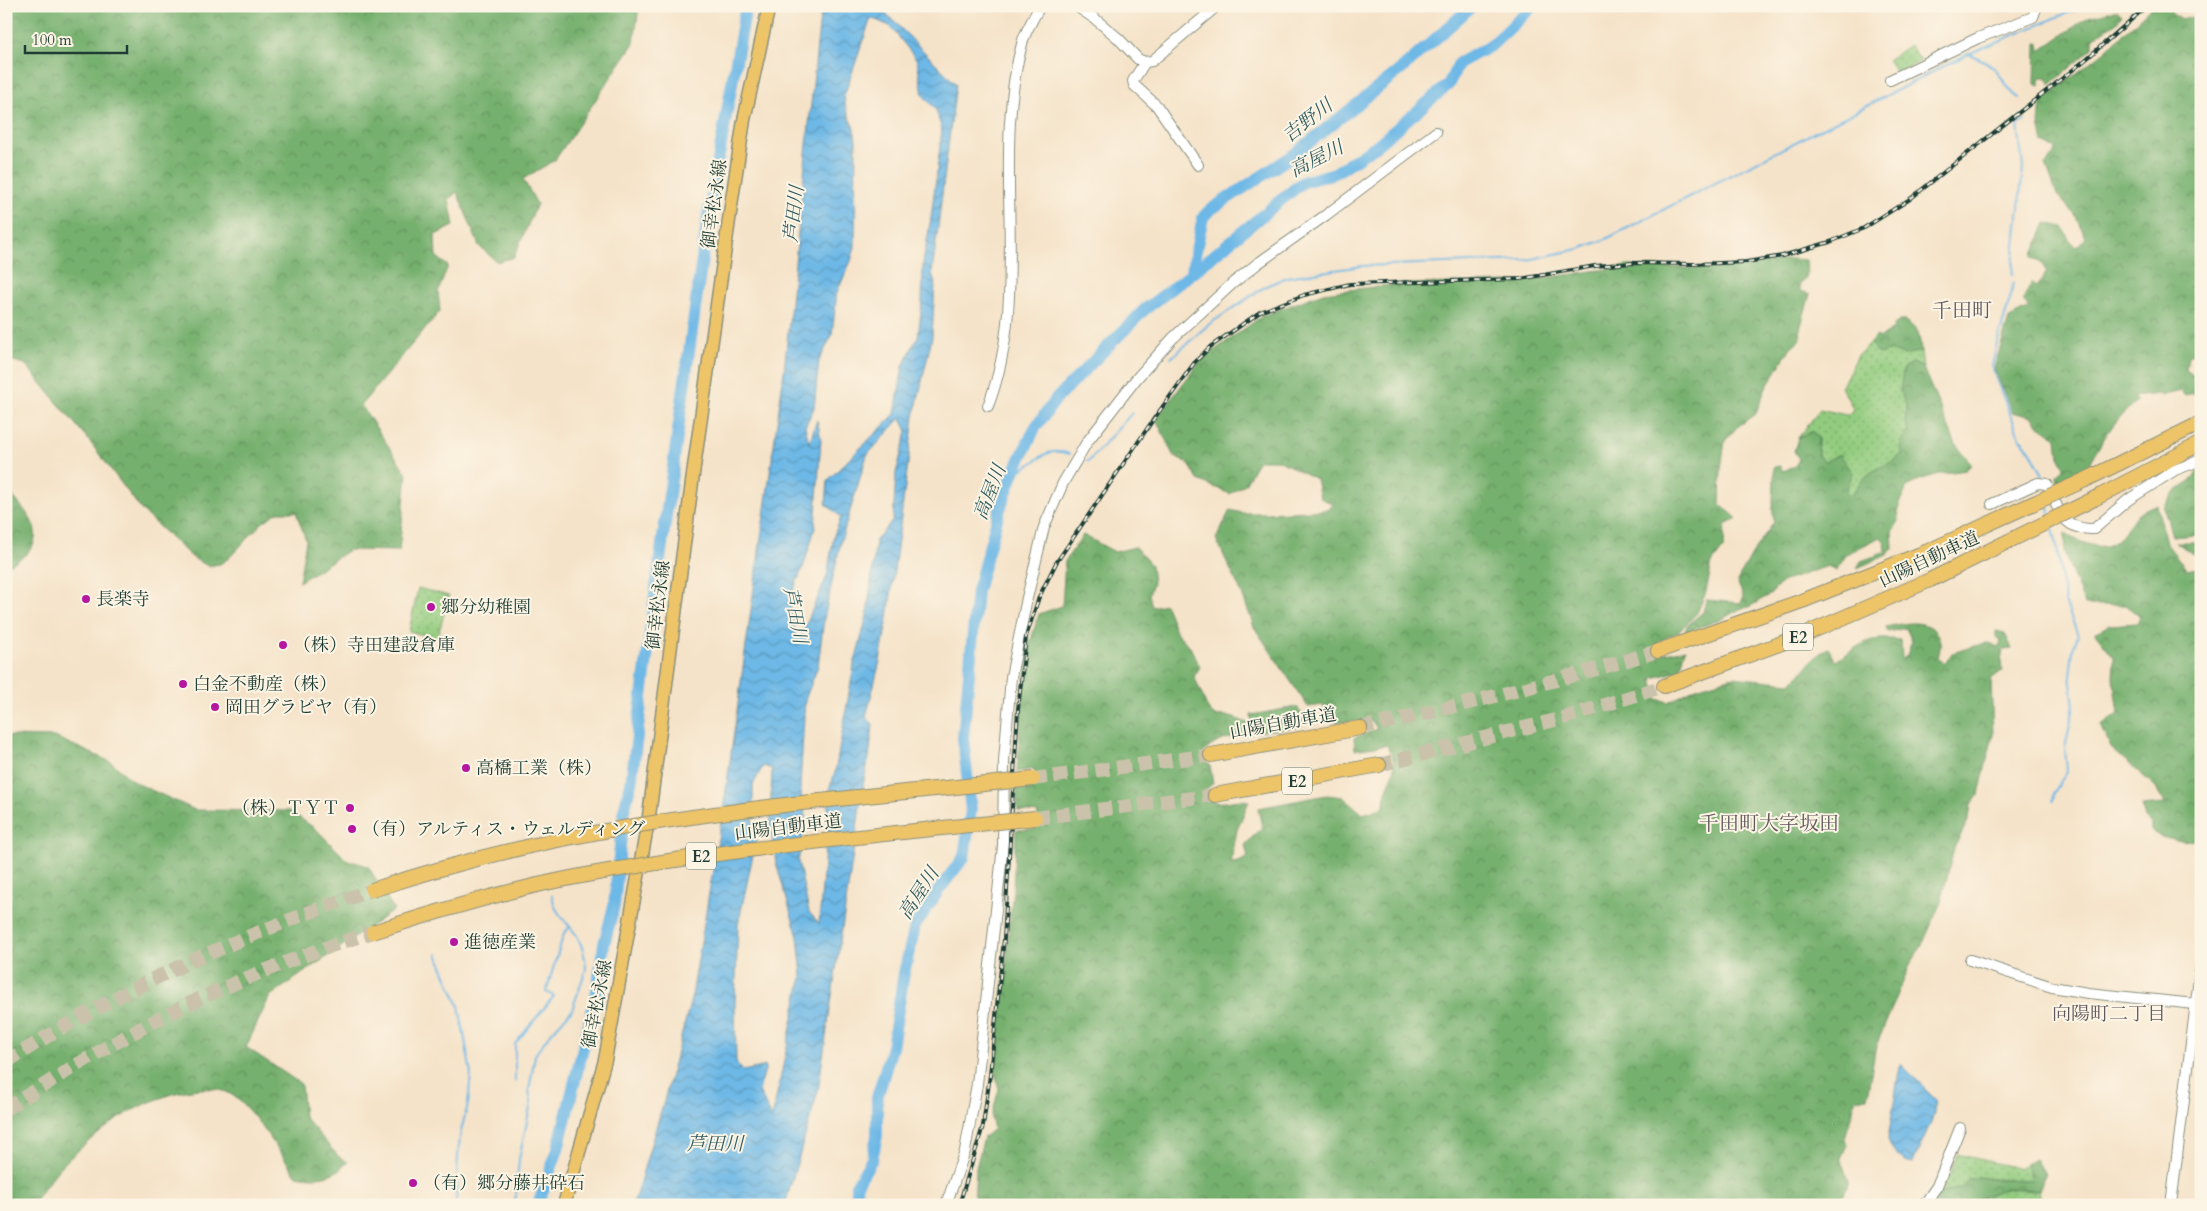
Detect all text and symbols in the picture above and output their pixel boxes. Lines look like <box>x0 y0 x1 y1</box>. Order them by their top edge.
scale bar <box>25 22 128 54</box>
text: 100 m <box>32 30 72 50</box>
water label: 吉野川 <box>1277 92 1340 149</box>
water label: 高屋川 <box>1285 133 1350 183</box>
street label: 御幸松永線 <box>696 158 733 250</box>
water label: 芦田川 <box>778 182 811 244</box>
district label: 千田町 <box>1932 297 1992 324</box>
water label: 高屋川 <box>968 459 1013 524</box>
street label: 山陽自動車道 <box>1875 525 1983 594</box>
street label: 御幸松永線 <box>641 559 676 651</box>
water label: 芦田川 <box>777 585 814 648</box>
place label: 長楽寺 <box>96 587 150 612</box>
marker: 長楽寺 <box>80 593 92 605</box>
place label: 郷分幼稚園 <box>441 595 531 620</box>
marker: 郷分幼稚園 <box>425 601 437 613</box>
road number: E2 <box>1783 624 1813 650</box>
place label: （株）寺田建設倉庫 <box>293 633 455 658</box>
marker: （株）寺田建設倉庫 <box>277 639 289 651</box>
place label: 白金不動産（株） <box>193 672 337 697</box>
marker: 白金不動産（株） <box>177 678 189 690</box>
place label: 岡田グラビヤ（有） <box>225 695 387 720</box>
marker: 岡田グラビヤ（有） <box>209 701 221 713</box>
street label: 山陽自動車道 <box>1228 702 1338 745</box>
place label: 高橋工業（株） <box>476 756 602 781</box>
marker: 高橋工業（株） <box>460 762 472 774</box>
road number: E2 <box>1282 768 1312 794</box>
place label: （株）ＴＹＴ <box>232 796 340 821</box>
marker: （株）ＴＹＴ <box>344 802 356 814</box>
street label: 山陽自動車道 <box>733 809 843 846</box>
district label: 千田町大字坂田 <box>1699 810 1839 837</box>
place label: （有）アルティス・ウェルディング <box>362 817 645 842</box>
marker: （有）アルティス・ウェルディング <box>346 823 358 835</box>
road number: E2 <box>686 842 716 869</box>
water label: 高屋川 <box>892 861 946 925</box>
place label: 進徳産業 <box>464 930 536 955</box>
marker: 進徳産業 <box>448 936 460 948</box>
street label: 御幸松永線 <box>577 958 618 1051</box>
district label: 向陽町二丁目 <box>2052 1001 2166 1027</box>
water label: 芦田川 <box>686 1131 745 1157</box>
place label: （有）郷分藤井砕石 <box>423 1171 585 1196</box>
marker: （有）郷分藤井砕石 <box>407 1177 419 1189</box>

